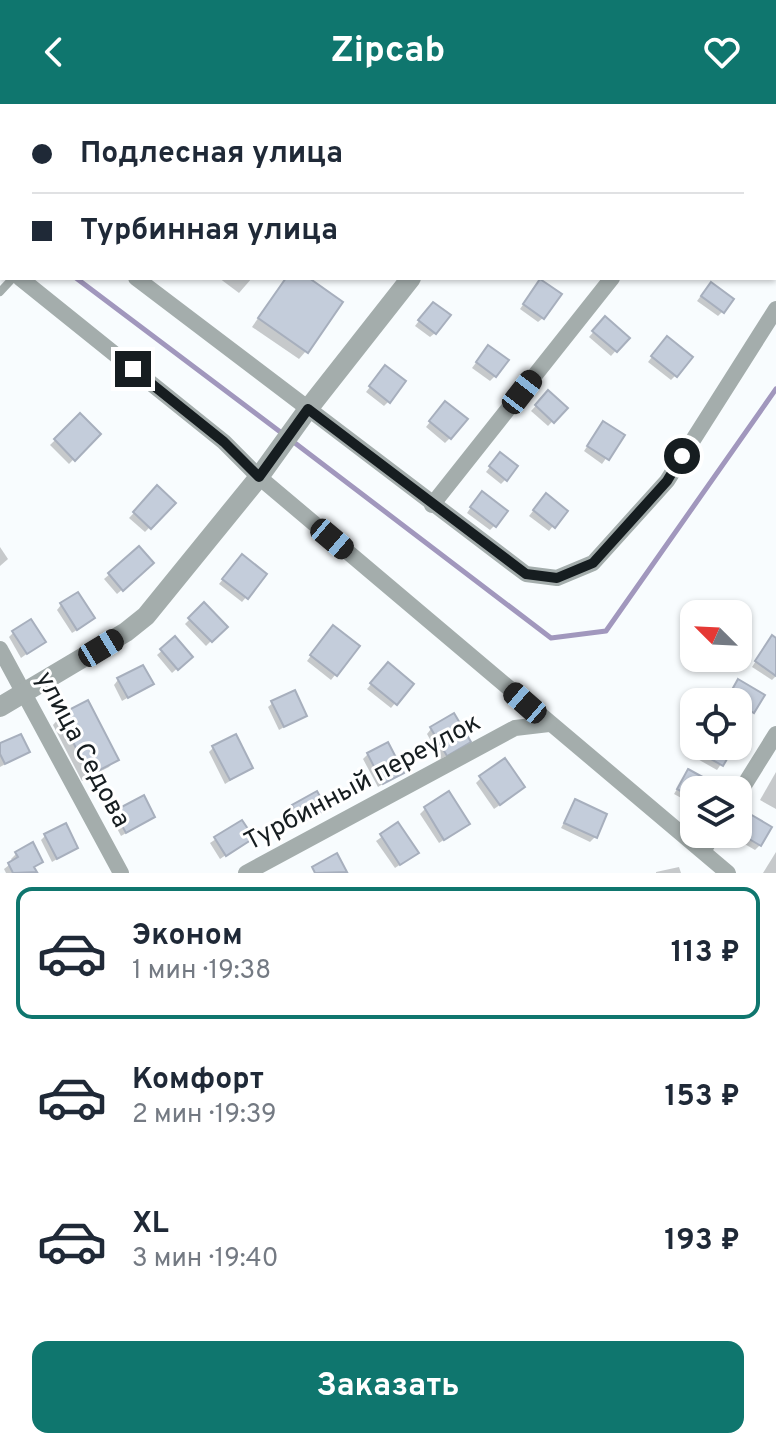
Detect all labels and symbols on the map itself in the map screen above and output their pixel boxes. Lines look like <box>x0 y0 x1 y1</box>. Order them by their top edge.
route end <box>115 351 151 387</box>
car <box>498 366 546 418</box>
route start <box>664 438 700 474</box>
car <box>306 514 358 564</box>
north arrow <box>680 600 752 672</box>
car <box>74 625 128 671</box>
street label: улица Седова <box>27 666 137 834</box>
car <box>499 678 551 728</box>
street label: Турбинный переулок <box>239 707 487 859</box>

